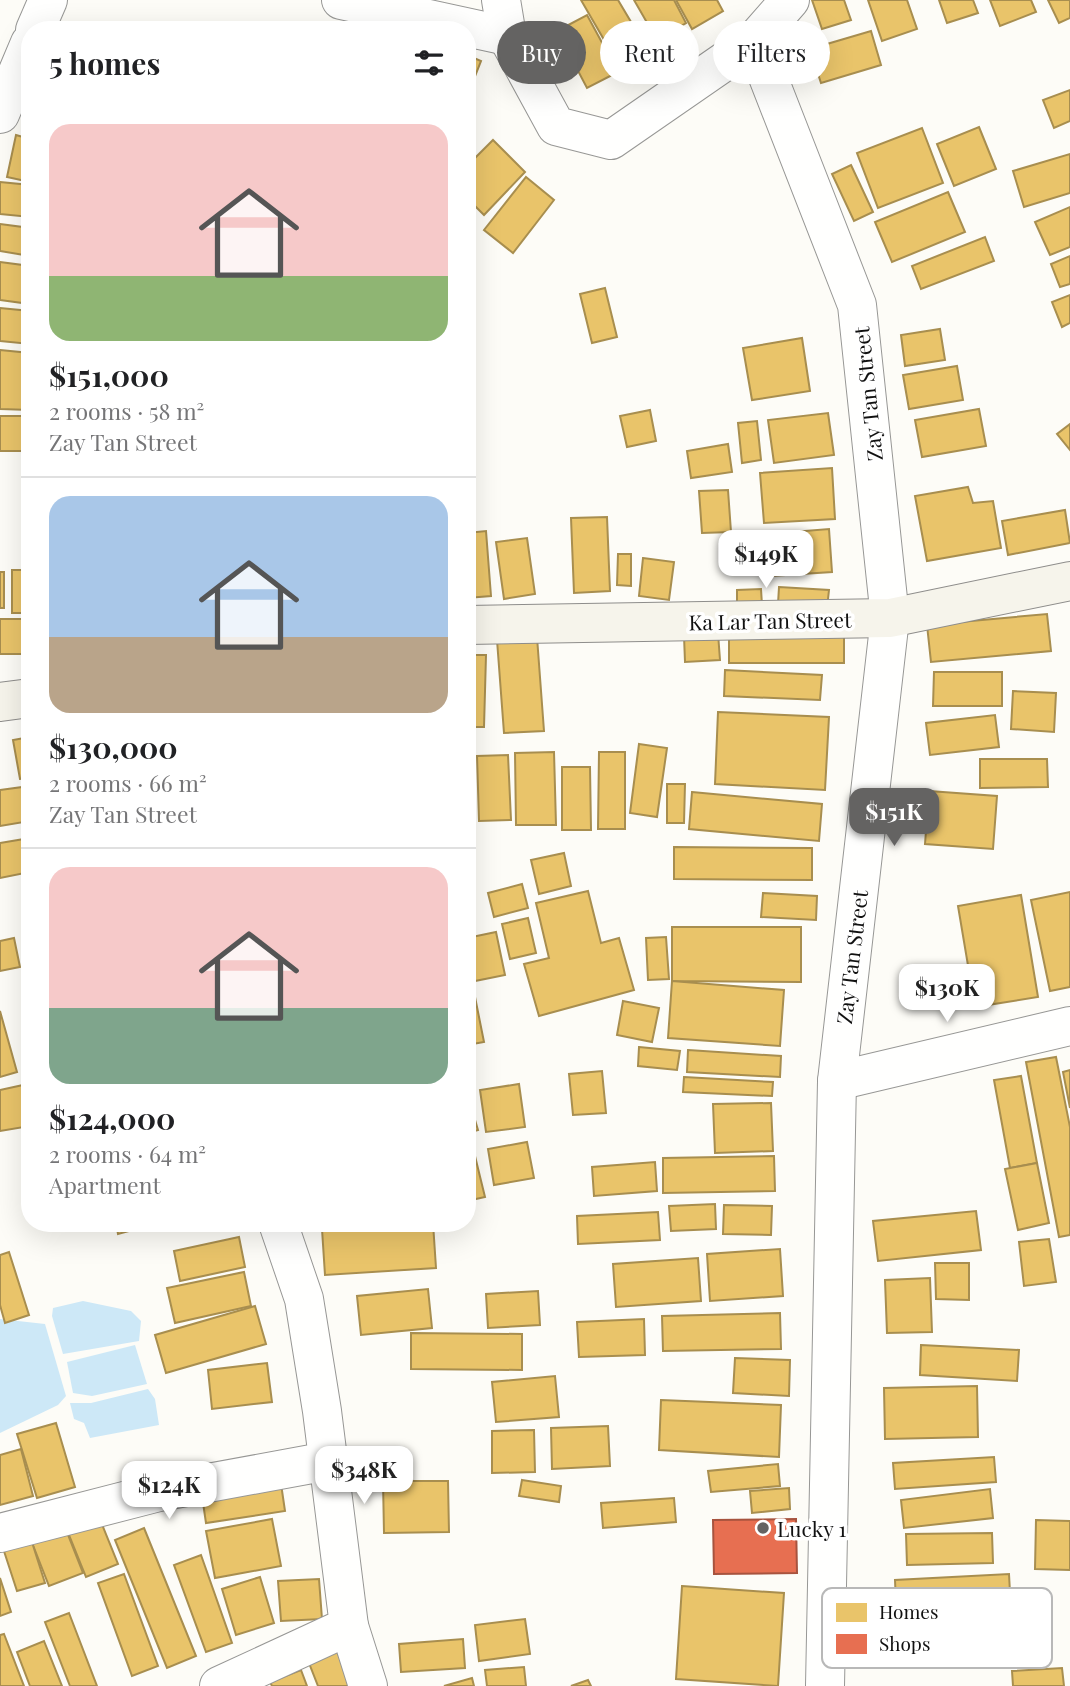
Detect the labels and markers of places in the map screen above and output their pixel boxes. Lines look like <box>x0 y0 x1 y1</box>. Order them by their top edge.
pin: $149K <box>717 530 815 590</box>
pin: $151K <box>845 788 943 848</box>
pin: $130K <box>898 964 996 1024</box>
pin: $348K <box>315 1446 413 1506</box>
pin: $124K <box>120 1462 218 1521</box>
place label: Lucky 1 <box>777 1514 847 1542</box>
marker: Lucky 1 <box>755 1520 771 1536</box>

